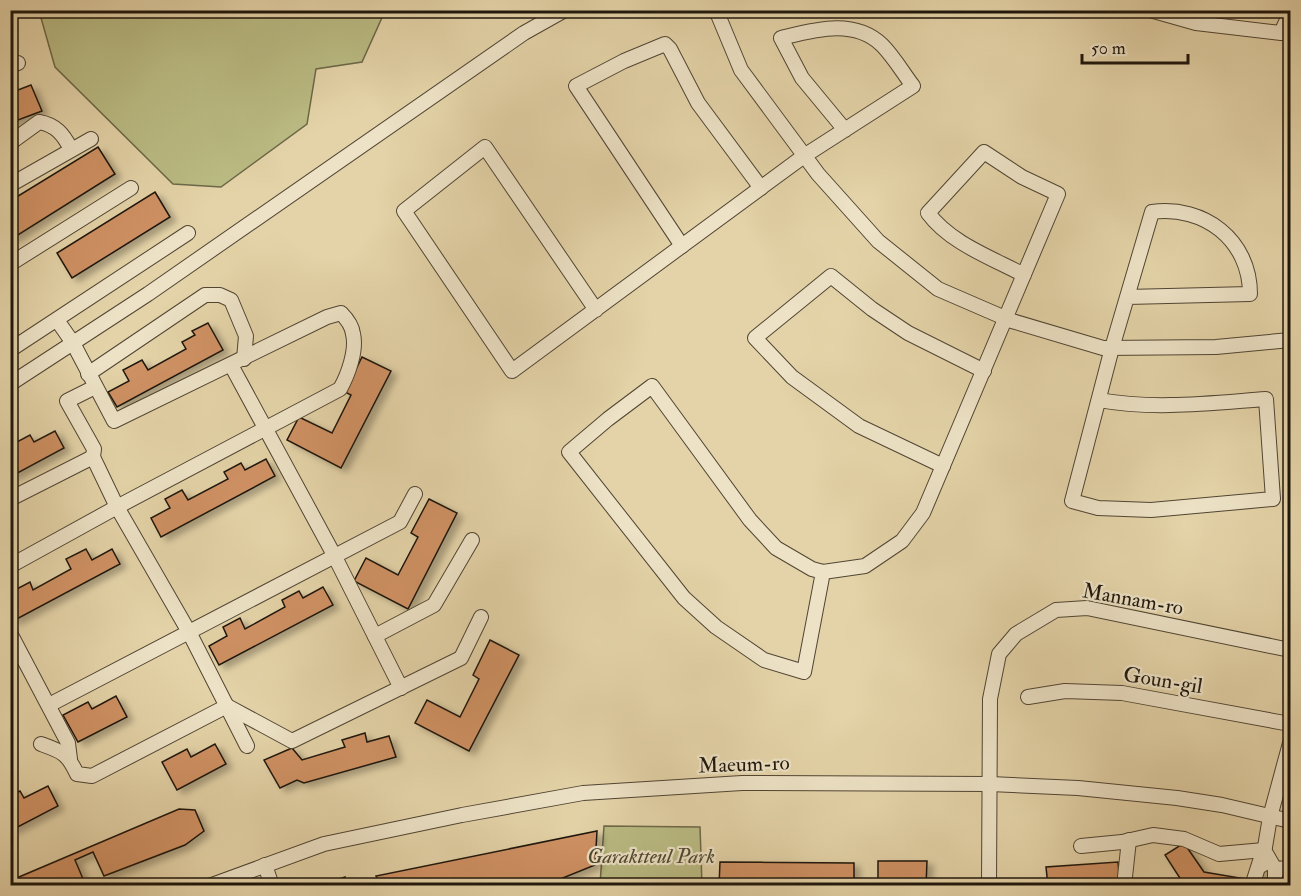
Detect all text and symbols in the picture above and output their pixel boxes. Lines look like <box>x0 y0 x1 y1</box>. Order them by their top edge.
scale bar <box>1082 27 1188 65</box>
text: 50 m <box>1091 37 1126 60</box>
street label: Mannam-ro <box>1080 577 1186 622</box>
street label: Goun-gil <box>1121 661 1205 700</box>
street label: Maeum-ro <box>698 749 790 780</box>
park label: Garaktteul Park <box>587 843 715 870</box>

